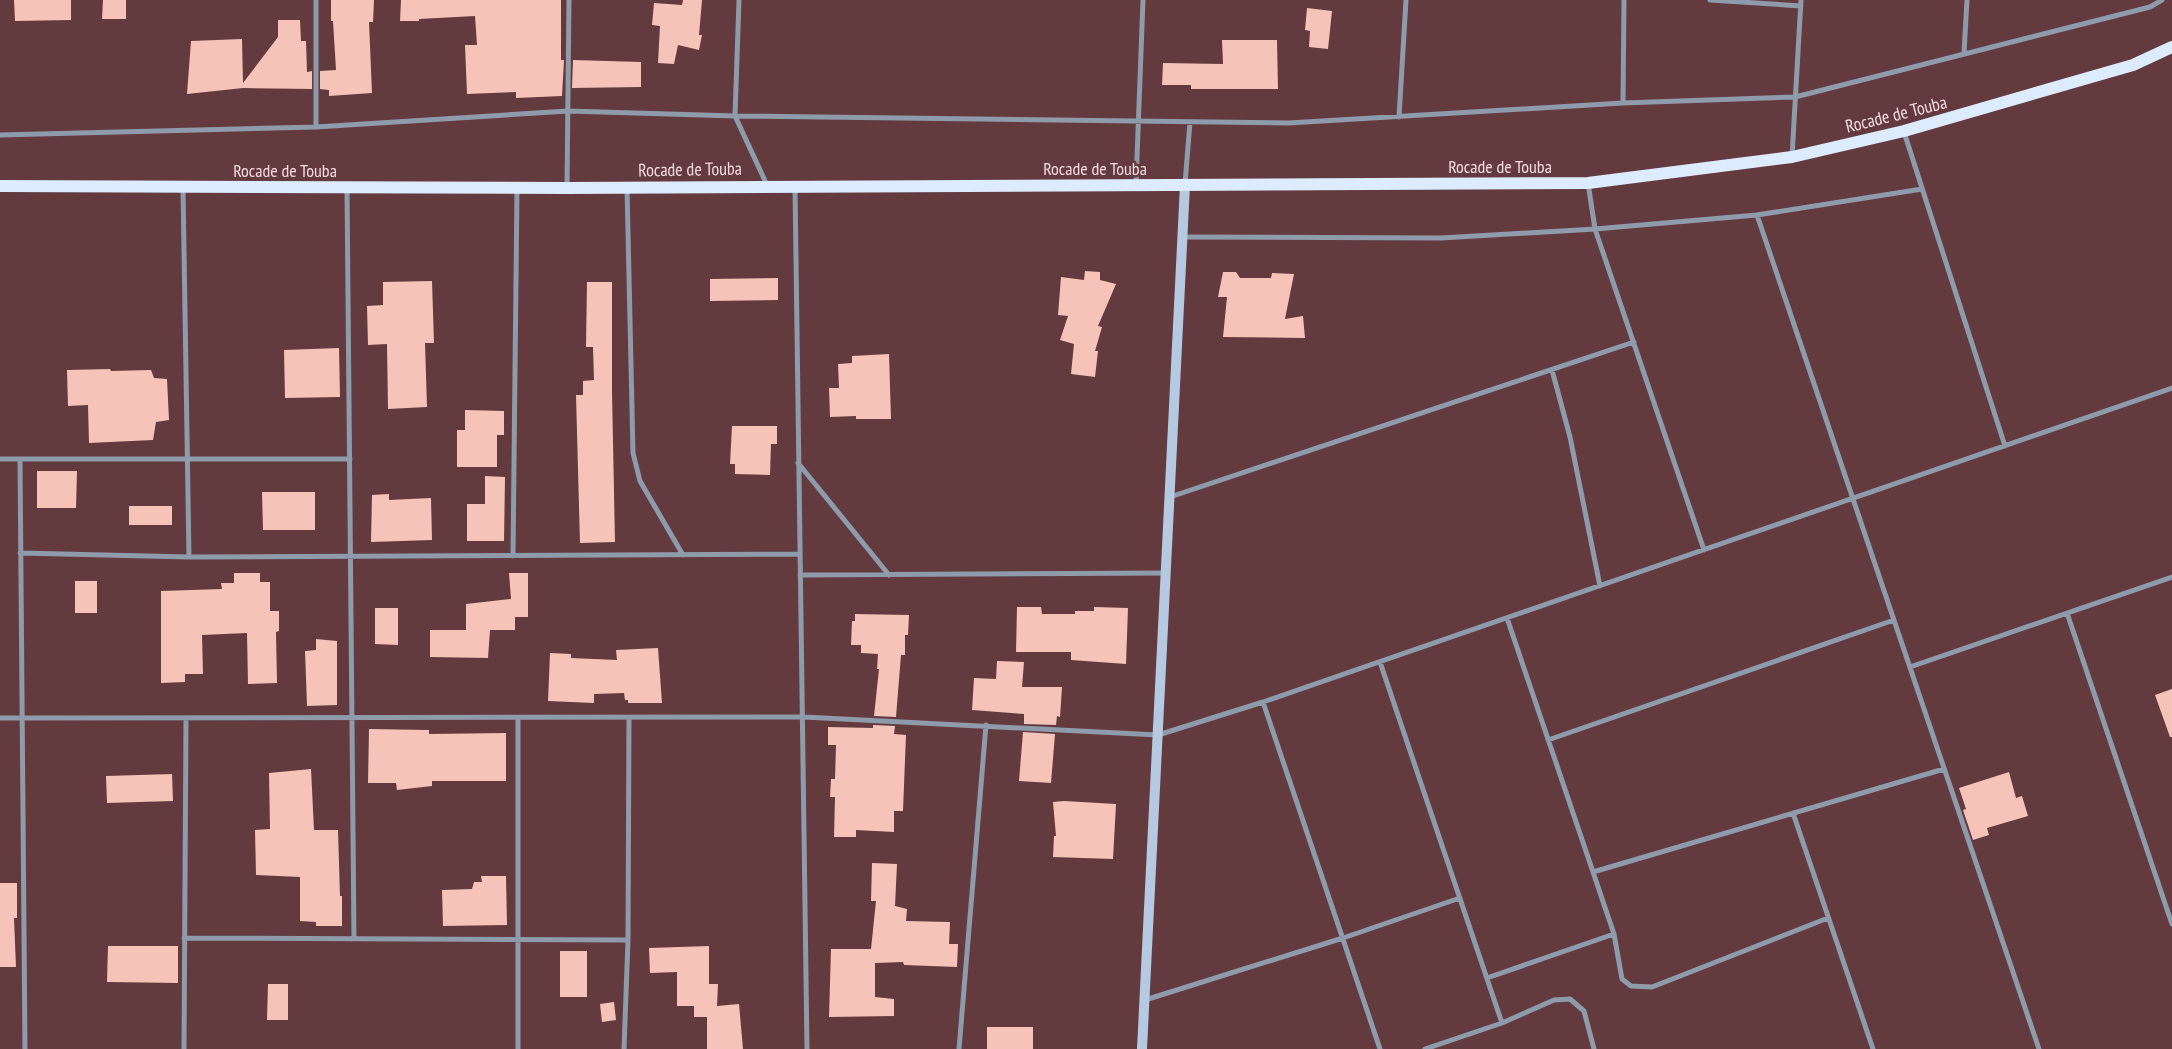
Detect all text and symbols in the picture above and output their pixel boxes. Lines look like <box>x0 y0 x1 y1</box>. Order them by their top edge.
street label: Rocade de Touba <box>1843 90 1949 138</box>
street label: Rocade de Touba <box>1448 155 1552 178</box>
street label: Rocade de Touba <box>638 157 742 181</box>
street label: Rocade de Touba <box>1043 157 1147 180</box>
street label: Rocade de Touba <box>233 159 337 182</box>

